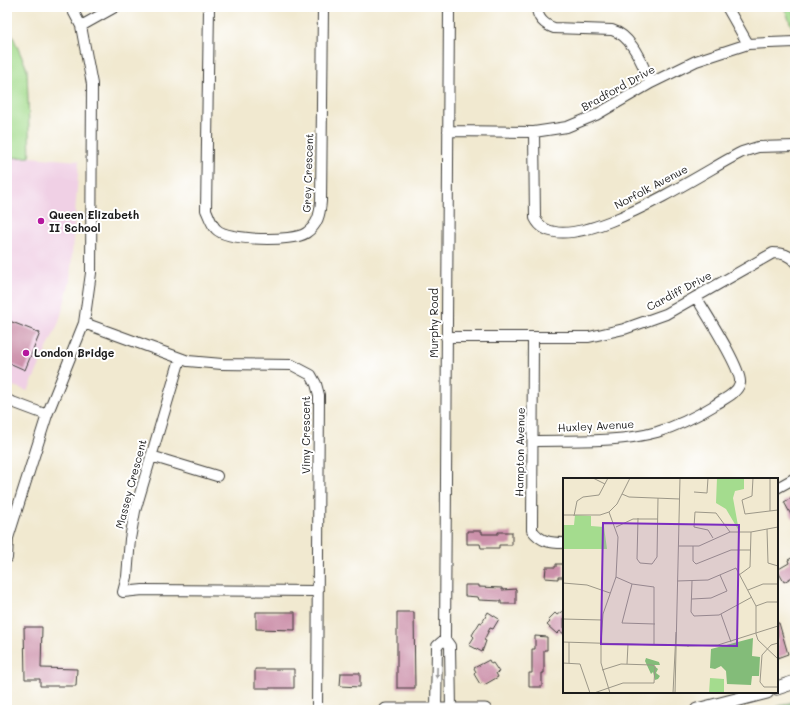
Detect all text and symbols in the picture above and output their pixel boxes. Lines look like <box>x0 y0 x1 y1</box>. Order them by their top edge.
street label: Bradford Drive <box>578 61 657 114</box>
street label: Grey Crescent <box>299 133 316 213</box>
street label: Norfolk Avenue <box>611 161 690 212</box>
place label: Queen Elizabeth II School <box>49 207 139 235</box>
marker: Queen Elizabeth II School <box>36 216 46 226</box>
street label: Cardiff Drive <box>644 267 714 314</box>
street label: Murphy Road <box>426 288 441 358</box>
place label: London Bridge <box>34 345 115 360</box>
marker: London Bridge <box>21 348 31 358</box>
street label: Vimy Crescent <box>298 396 313 474</box>
street label: Hampton Avenue <box>511 407 528 497</box>
street label: Huxley Avenue <box>557 416 635 435</box>
street label: Massey Crescent <box>111 437 150 530</box>
inset map <box>563 478 778 693</box>
one-way arrow <box>434 667 440 680</box>

